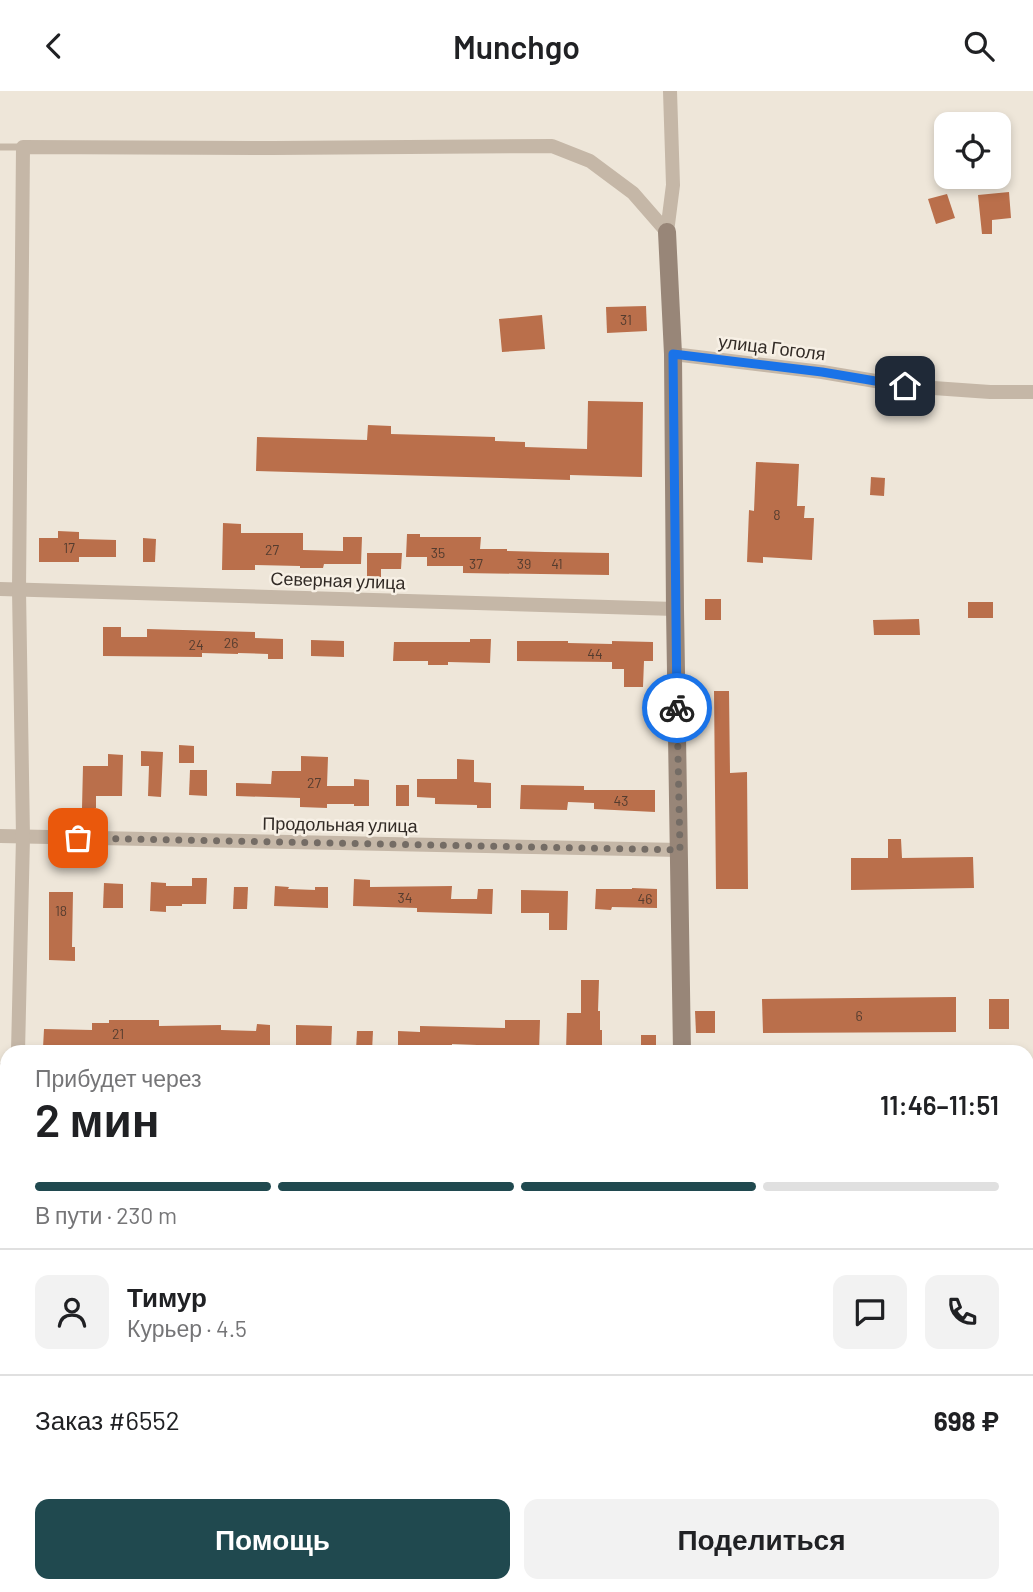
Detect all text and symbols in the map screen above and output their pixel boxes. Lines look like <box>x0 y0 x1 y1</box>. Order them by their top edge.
icon: back <box>35 27 73 65</box>
text: Munchgo <box>453 27 580 65</box>
icon: search <box>960 27 998 65</box>
map controls <box>934 112 1011 189</box>
button: locate <box>934 112 1011 189</box>
house number: 31 <box>620 311 632 328</box>
street label: улица Гоголя <box>717 330 827 364</box>
pin <box>875 356 935 416</box>
icon: home <box>886 367 924 405</box>
house number: 8 <box>773 506 781 523</box>
house number: 17 <box>63 539 75 556</box>
house number: 27 <box>265 541 279 558</box>
house number: 35 <box>431 544 445 561</box>
house number: 37 <box>469 555 483 572</box>
house number: 39 <box>517 555 531 572</box>
house number: 41 <box>551 555 563 572</box>
street label: Северная улица <box>270 567 407 593</box>
house number: 26 <box>224 634 238 651</box>
house number: 24 <box>188 636 204 653</box>
house number: 44 <box>587 645 603 662</box>
courier <box>642 673 712 743</box>
icon: bike <box>658 689 696 727</box>
house number: 27 <box>307 774 321 791</box>
house number: 43 <box>614 792 628 809</box>
pin <box>48 808 108 868</box>
street label: Продольная улица <box>262 812 419 836</box>
icon: bag <box>59 819 97 857</box>
house number: 34 <box>398 889 412 906</box>
house number: 46 <box>638 890 652 907</box>
house number: 18 <box>55 902 67 919</box>
house number: 6 <box>855 1007 863 1024</box>
house number: 21 <box>112 1025 124 1042</box>
text: Прибудет через <box>35 1064 202 1092</box>
text: 11:46–11:51 <box>880 1089 999 1120</box>
text: 2 мин <box>35 1091 160 1146</box>
text: В пути · 230 m <box>35 1201 177 1229</box>
button: person <box>35 1275 109 1349</box>
button: chat <box>833 1275 907 1349</box>
button: phone <box>925 1275 999 1349</box>
text: Тимур <box>127 1281 207 1312</box>
text: Курьер · 4.5 <box>127 1314 247 1342</box>
text: Заказ #6552 <box>35 1404 180 1435</box>
text: 698 ₽ <box>934 1405 999 1436</box>
button: Помощь <box>35 1499 510 1579</box>
button: Поделиться <box>524 1499 999 1579</box>

